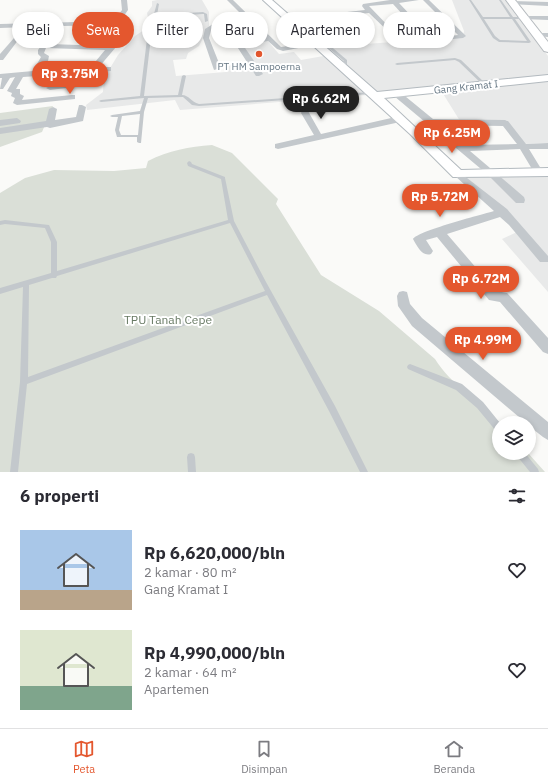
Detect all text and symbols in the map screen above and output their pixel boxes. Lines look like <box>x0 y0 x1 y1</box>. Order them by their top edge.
chip: Beli <box>12 12 64 48</box>
chip: Sewa <box>72 12 134 48</box>
chip: Filter <box>142 12 203 48</box>
chip: Baru <box>211 12 268 48</box>
chip: Apartemen <box>276 12 375 48</box>
chip: Rumah <box>383 12 455 48</box>
marker: PT HM Sampoerna <box>254 49 264 59</box>
place label: PT HM Sampoerna <box>217 60 301 73</box>
pin: Rp 3.75M <box>29 61 111 95</box>
text: Rp 3.75M <box>41 65 99 82</box>
street label: Gang Kramat I <box>433 77 499 97</box>
pin: Rp 6.62M <box>280 86 362 120</box>
text: Rp 6.62M <box>292 90 350 107</box>
pin: Rp 6.25M <box>411 120 493 154</box>
text: Rp 6.25M <box>423 124 481 141</box>
pin: Rp 5.72M <box>399 184 481 218</box>
text: Rp 5.72M <box>411 188 469 205</box>
pin: Rp 6.72M <box>440 266 522 300</box>
text: Rp 6.72M <box>452 270 510 287</box>
park label: TPU Tanah Cepe <box>124 312 212 327</box>
pin: Rp 4.99M <box>442 327 524 361</box>
text: Rp 4.99M <box>454 331 512 348</box>
map controls <box>492 416 536 460</box>
button: layers <box>492 416 536 460</box>
text: 6 properti <box>20 485 99 507</box>
icon: filters <box>506 485 528 507</box>
text: Rp 6,620,000/bln <box>144 542 285 564</box>
icon: home <box>52 546 100 594</box>
icon: heart <box>506 559 528 581</box>
text: 2 kamar · 80 m² <box>144 564 237 581</box>
text: Gang Kramat I <box>144 581 228 598</box>
text: Rp 4,990,000/bln <box>144 642 285 664</box>
icon: home <box>52 646 100 694</box>
icon: heart <box>506 659 528 681</box>
text: 2 kamar · 64 m² <box>144 664 237 681</box>
text: Apartemen <box>144 681 209 698</box>
tab: Peta <box>73 738 95 776</box>
tab: Disimpan <box>241 738 287 776</box>
tab: Beranda <box>433 738 475 776</box>

